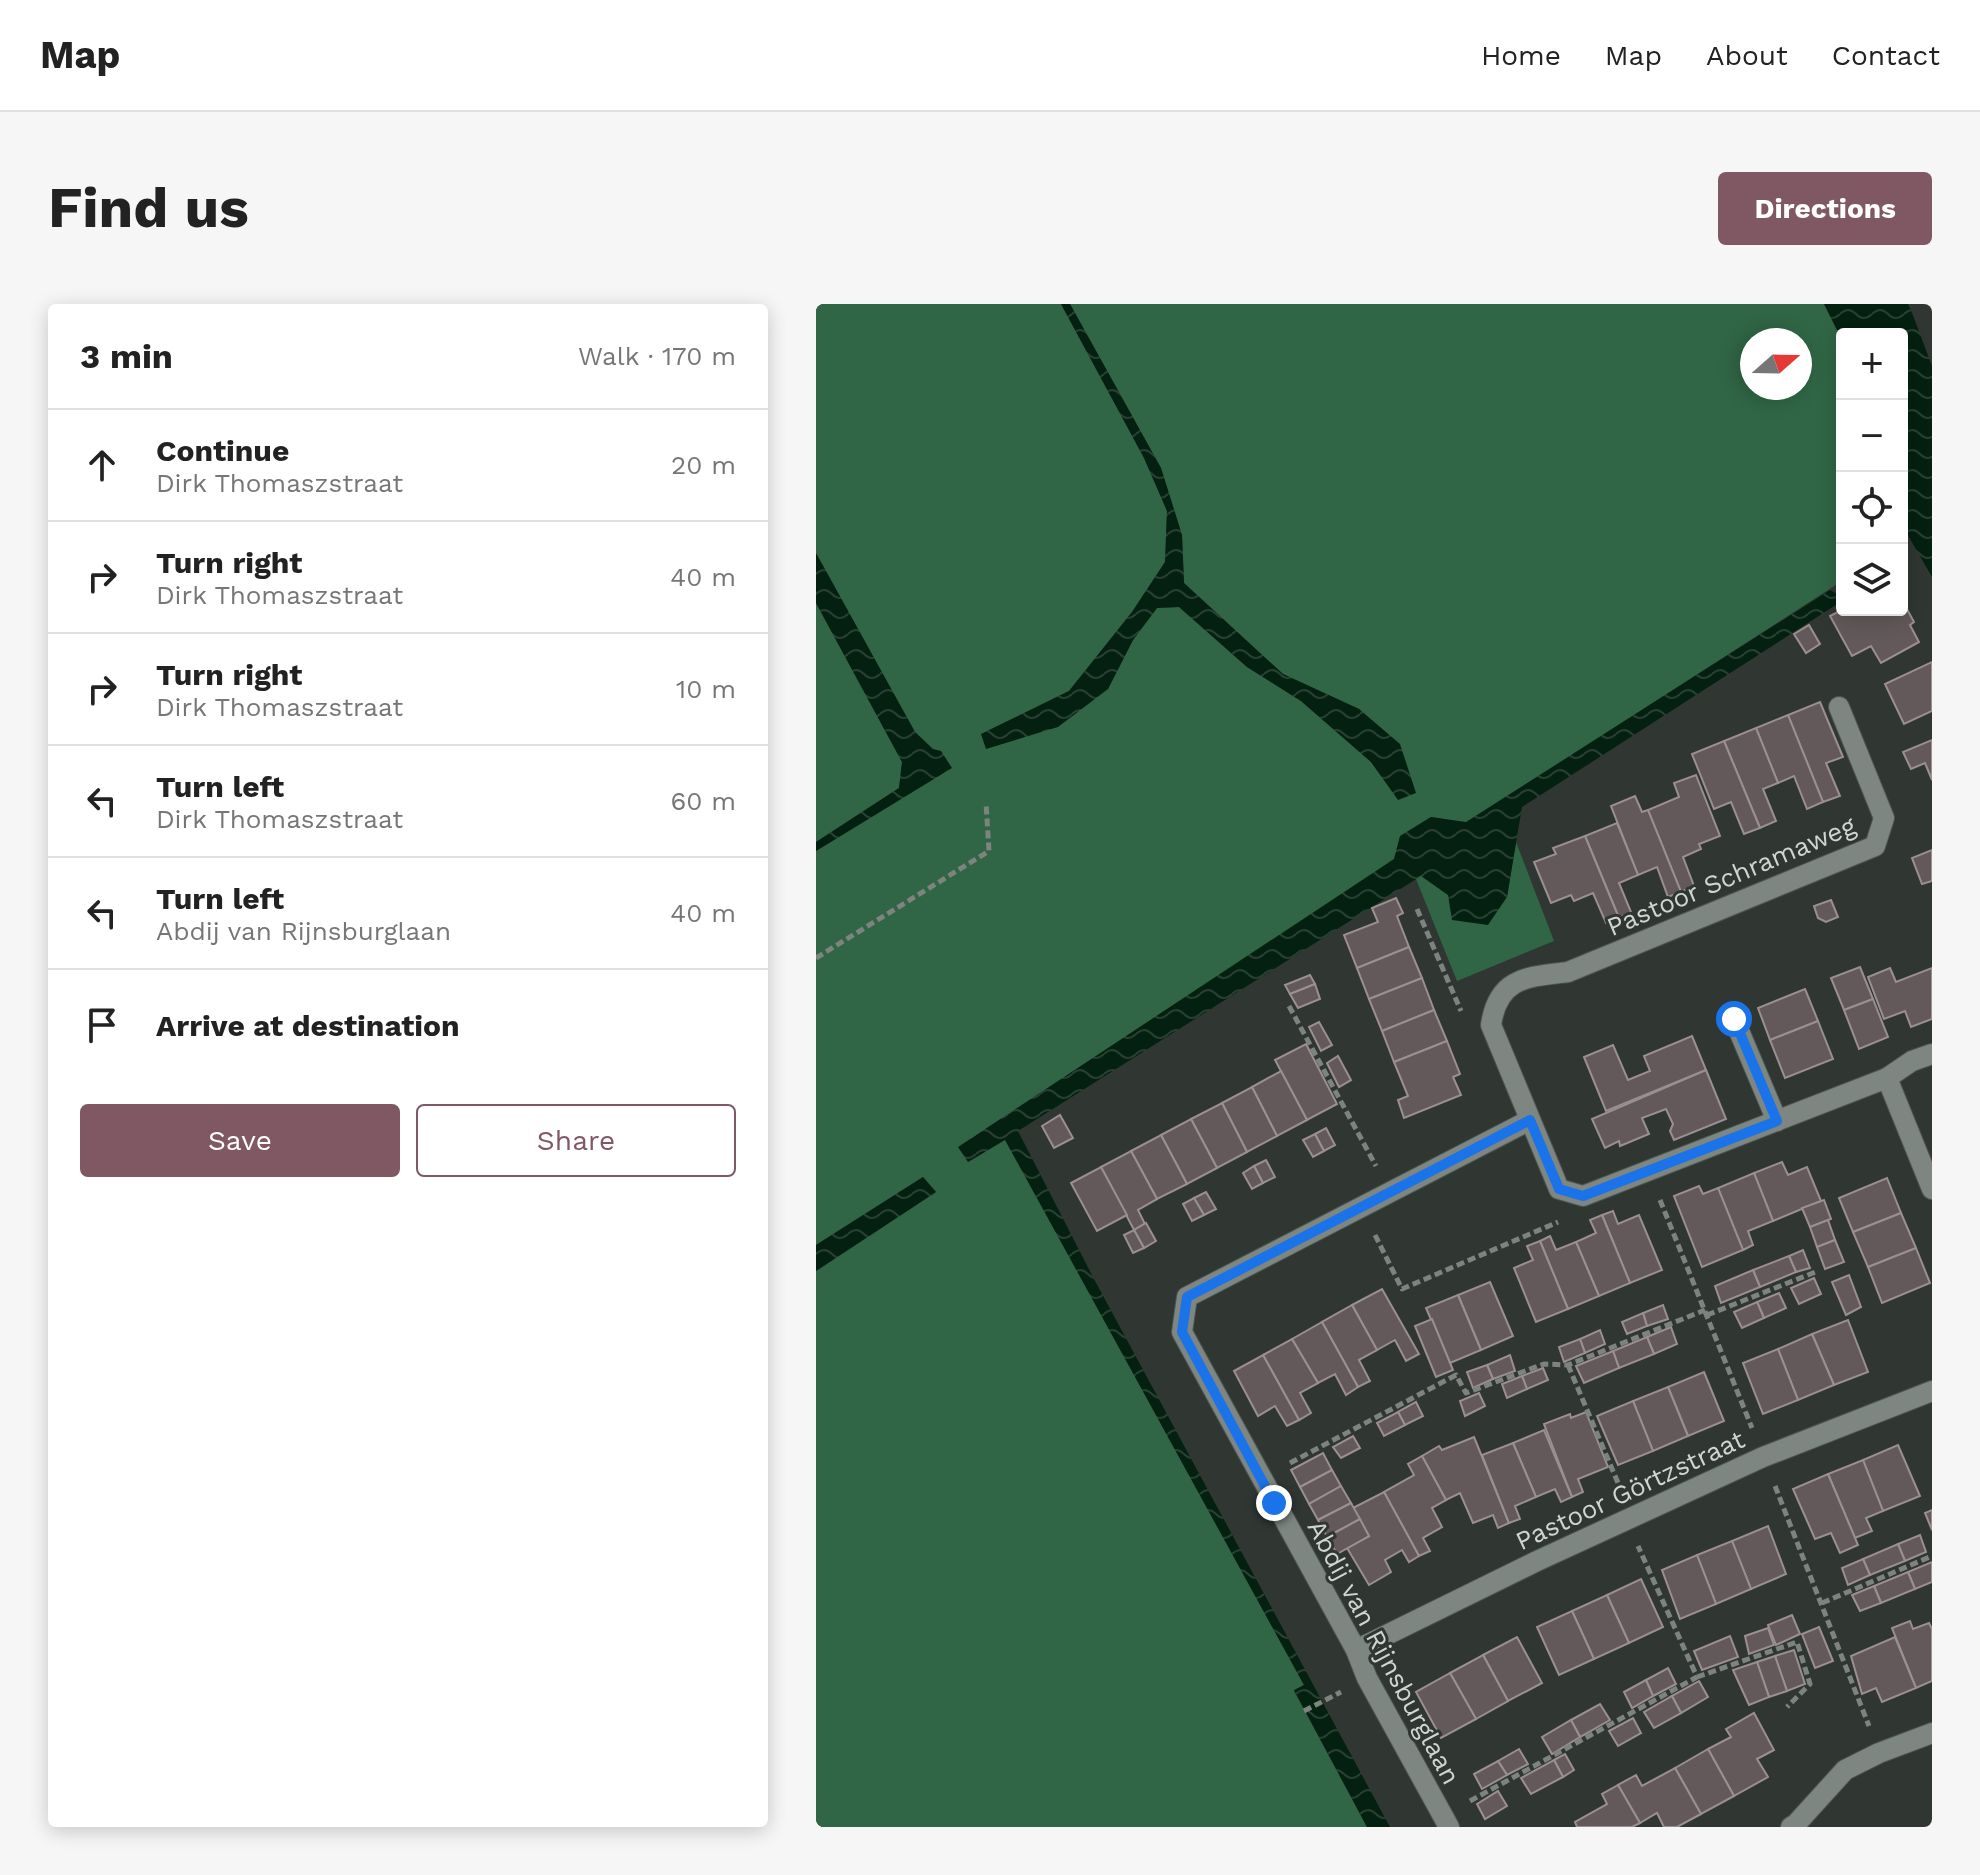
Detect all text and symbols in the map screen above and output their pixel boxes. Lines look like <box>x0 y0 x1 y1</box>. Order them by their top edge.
text: Map <box>40 33 120 77</box>
text: Home <box>1481 39 1561 72</box>
text: Map <box>1605 39 1662 72</box>
text: About <box>1706 39 1788 72</box>
text: Contact <box>1832 39 1940 72</box>
button: Directions <box>1718 172 1932 245</box>
text: Find us <box>48 175 249 241</box>
north arrow <box>1740 328 1812 400</box>
map controls <box>1836 328 1908 616</box>
button: + <box>1836 328 1908 400</box>
text: 3 min <box>80 336 173 376</box>
text: Walk · 170 m <box>578 341 736 371</box>
button: − <box>1836 400 1908 472</box>
text: Continue <box>156 433 289 468</box>
icon: ahead <box>80 443 124 487</box>
text: 20 m <box>671 450 736 480</box>
text: Dirk Thomaszstraat <box>156 468 403 498</box>
button: locate <box>1836 472 1908 544</box>
button: layers <box>1836 544 1908 616</box>
text: Turn right <box>156 545 302 580</box>
icon: right <box>80 555 124 599</box>
text: 40 m <box>670 562 736 592</box>
text: Dirk Thomaszstraat <box>156 580 403 610</box>
text: Turn right <box>156 657 302 692</box>
icon: right <box>80 667 124 711</box>
text: 10 m <box>676 674 736 704</box>
text: Dirk Thomaszstraat <box>156 692 403 722</box>
text: Turn left <box>156 769 284 804</box>
icon: left <box>80 779 124 823</box>
text: 60 m <box>670 786 736 816</box>
text: Dirk Thomaszstraat <box>156 804 403 834</box>
street label: Pastoor Schramaweg <box>1602 810 1860 942</box>
text: Turn left <box>156 881 284 916</box>
icon: left <box>80 891 124 935</box>
text: 40 m <box>670 898 736 928</box>
text: Abdij van Rijnsburglaan <box>156 916 451 946</box>
route start <box>1716 1001 1752 1037</box>
icon: arrive <box>80 1003 124 1047</box>
text: Arrive at destination <box>156 1008 460 1043</box>
button: Save <box>80 1104 400 1177</box>
button: Share <box>416 1104 736 1177</box>
street label: Pastoor Görtzstraat <box>1511 1424 1749 1556</box>
route end <box>1256 1485 1292 1521</box>
street label: Abdij van Rijnsburglaan <box>1301 1515 1467 1789</box>

